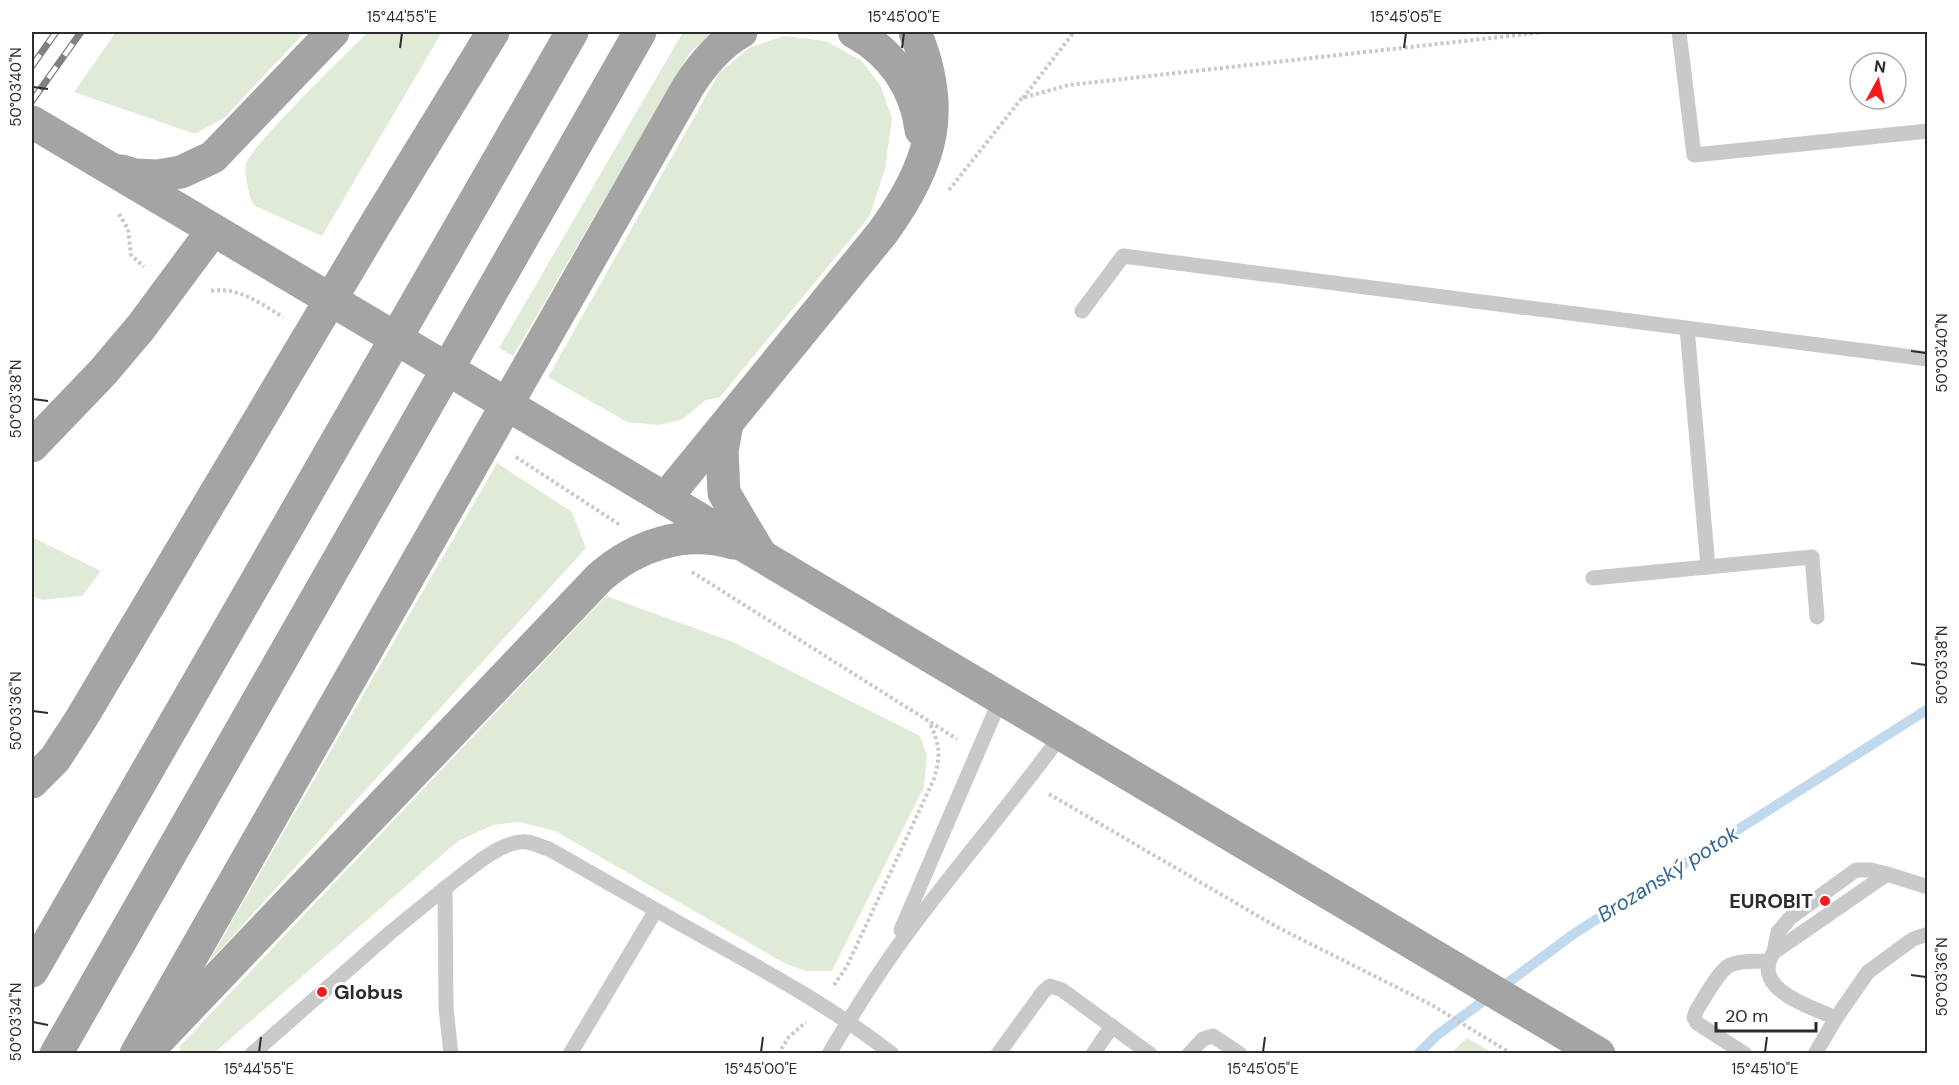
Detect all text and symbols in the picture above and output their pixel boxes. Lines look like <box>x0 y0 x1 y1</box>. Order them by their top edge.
text: 15°44'55"E <box>367 7 437 27</box>
text: 15°45'00"E <box>868 7 940 27</box>
text: 15°45'05"E <box>1370 7 1442 27</box>
text: 50°03'40"N <box>6 47 26 127</box>
north arrow <box>1848 51 1908 111</box>
text: N <box>1873 55 1887 78</box>
text: 50°03'40"N <box>1932 313 1952 393</box>
text: 50°03'38"N <box>6 360 26 438</box>
text: 50°03'38"N <box>1932 626 1952 704</box>
text: 50°03'36"N <box>6 671 26 751</box>
water label: Brozanský potok <box>1592 819 1744 929</box>
place label: EUROBIT <box>1729 888 1813 914</box>
marker: EUROBIT <box>1818 894 1832 908</box>
text: 50°03'36"N <box>1932 937 1952 1017</box>
place label: Globus <box>334 979 403 1005</box>
text: 50°03'34"N <box>6 983 26 1061</box>
marker: Globus <box>315 985 329 999</box>
scale bar <box>1716 995 1816 1033</box>
text: 20 m <box>1725 1004 1768 1028</box>
text: 15°44'55"E <box>224 1059 294 1079</box>
text: 15°45'00"E <box>725 1059 797 1079</box>
text: 15°45'05"E <box>1227 1059 1299 1079</box>
text: 15°45'10"E <box>1731 1059 1799 1079</box>

